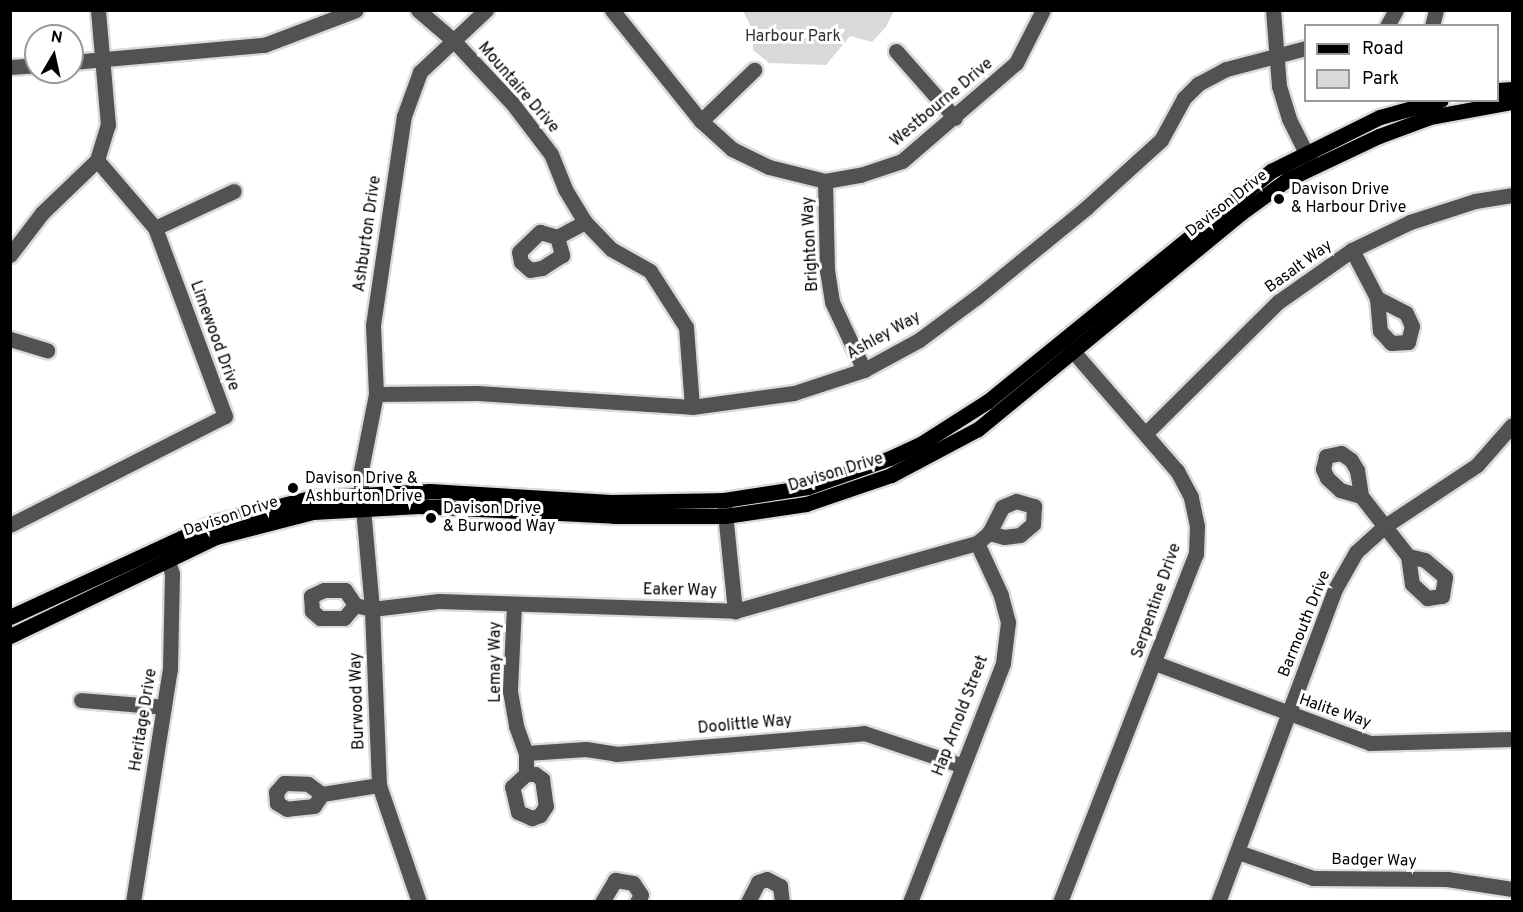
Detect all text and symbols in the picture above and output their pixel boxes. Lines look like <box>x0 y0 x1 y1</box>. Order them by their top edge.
north arrow <box>24 24 84 84</box>
legend <box>1304 24 1499 102</box>
text: N <box>49 27 64 49</box>
park label: Harbour Park <box>745 27 841 47</box>
text: Road <box>1362 38 1404 61</box>
street label: Mountaire Drive <box>473 39 563 137</box>
street label: Westbourne Drive <box>887 55 997 151</box>
text: Park <box>1362 68 1399 91</box>
street label: Davison Drive <box>1182 166 1272 242</box>
street label: Ashburton Drive <box>350 175 386 293</box>
place label: Davison Drive & Harbour Drive <box>1291 180 1406 218</box>
marker: Davison Drive & Harbour Drive <box>1272 192 1286 206</box>
street label: Brighton Way <box>799 196 823 292</box>
street label: Basalt Way <box>1262 236 1336 298</box>
street label: Limewood Drive <box>185 278 243 394</box>
street label: Ashley Way <box>844 308 924 364</box>
street label: Davison Drive <box>786 449 886 497</box>
place label: Davison Drive & Ashburton Drive <box>305 469 422 507</box>
marker: Davison Drive & Ashburton Drive <box>286 481 300 495</box>
street label: Davison Drive <box>181 493 281 541</box>
place label: Davison Drive & Burwood Way <box>443 499 556 537</box>
marker: Davison Drive & Burwood Way <box>424 511 438 525</box>
street label: Serpentine Drive <box>1128 541 1186 661</box>
street label: Barmouth Drive <box>1275 568 1335 680</box>
street label: Eaker Way <box>643 581 717 601</box>
street label: Lemay Way <box>486 621 506 703</box>
street label: Burwood Way <box>347 652 369 750</box>
street label: Hap Arnold Street <box>929 653 993 779</box>
street label: Heritage Drive <box>126 667 162 773</box>
street label: Halite Way <box>1296 691 1374 733</box>
street label: Doolittle Way <box>697 711 793 739</box>
street label: Badger Way <box>1331 851 1417 871</box>

